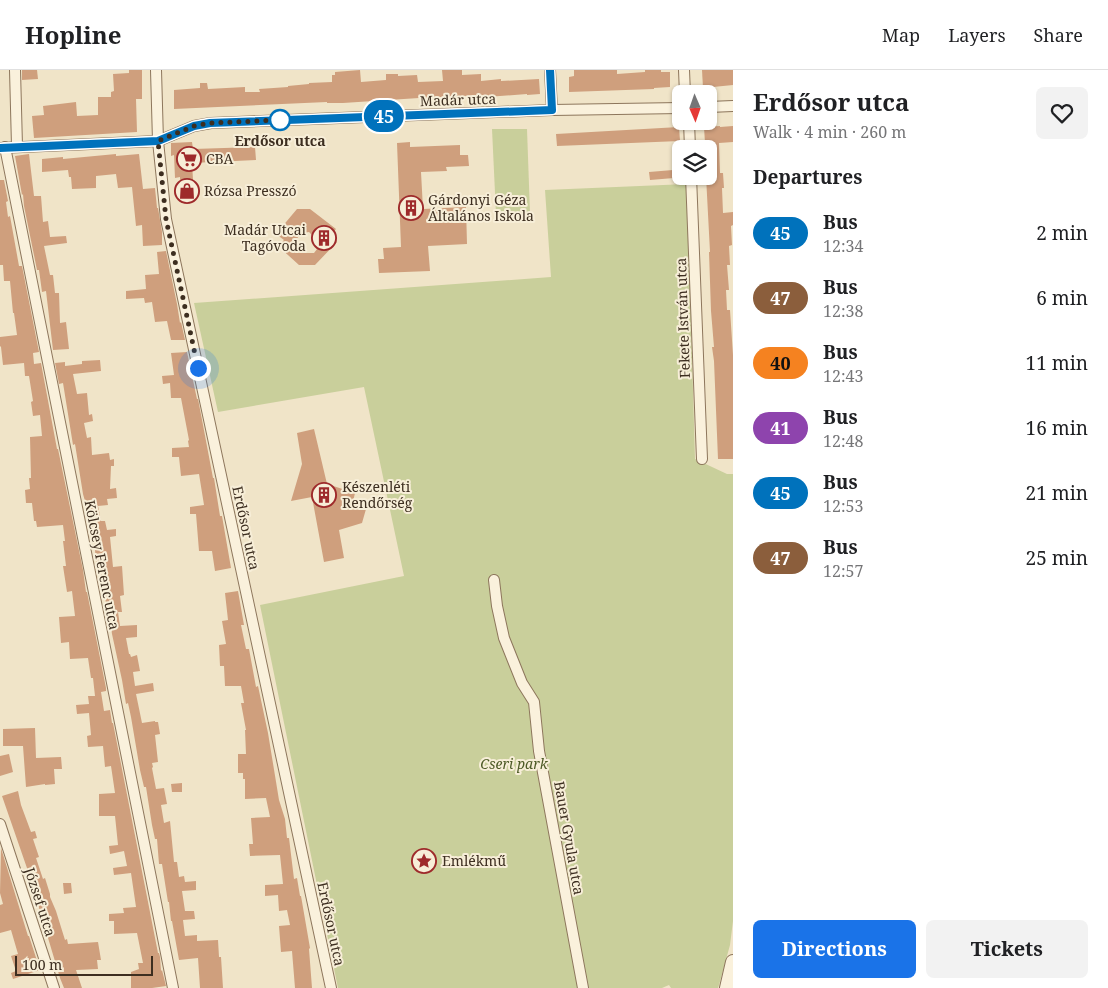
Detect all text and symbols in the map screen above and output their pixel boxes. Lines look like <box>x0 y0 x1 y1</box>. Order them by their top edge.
text: Hopline <box>25 18 122 51</box>
text: Map <box>882 23 920 47</box>
text: Layers <box>948 23 1006 47</box>
text: Share <box>1034 23 1083 47</box>
north arrow <box>672 85 718 130</box>
map controls <box>672 85 717 185</box>
text: Erdősor utca <box>753 85 909 118</box>
button: heart <box>1036 87 1088 139</box>
street label: Madár utca <box>420 89 497 110</box>
line badge: 45 <box>362 100 406 132</box>
text: 45 <box>374 104 394 128</box>
marker: Erdősor utca <box>269 109 291 131</box>
text: Walk · 4 min · 260 m <box>753 121 906 143</box>
place label: Erdősor utca <box>234 131 326 150</box>
button: layers <box>672 140 717 185</box>
supermarket icon: CBA <box>176 146 202 172</box>
place label: CBA <box>206 149 233 168</box>
text: Departures <box>753 164 862 190</box>
shop icon: Rózsa Presszó <box>174 178 200 204</box>
place label: Rózsa Presszó <box>204 181 297 200</box>
place label: Gárdonyi Géza Általános Iskola <box>428 190 534 225</box>
building icon: Gárdonyi Géza Általános Iskola <box>398 195 424 221</box>
text: Bus <box>823 209 858 235</box>
place label: Madár Utcai Tagóvoda <box>224 220 307 255</box>
text: 2 min <box>1036 220 1088 246</box>
text: 45 <box>770 221 791 245</box>
building icon: Madár Utcai Tagóvoda <box>311 225 337 251</box>
text: 12:34 <box>823 235 863 257</box>
street label: Fekete István utca <box>671 257 694 378</box>
text: Bus <box>823 274 858 300</box>
text: 6 min <box>1036 285 1088 311</box>
text: 47 <box>770 286 791 310</box>
text: 12:38 <box>823 300 863 322</box>
text: Bus <box>823 339 858 365</box>
text: 11 min <box>1026 350 1088 376</box>
text: 40 <box>770 351 791 375</box>
your location <box>186 356 211 381</box>
text: 12:43 <box>823 365 863 387</box>
text: Bus <box>823 404 858 430</box>
text: 16 min <box>1026 415 1088 441</box>
text: 41 <box>770 416 791 440</box>
text: 12:48 <box>823 430 863 452</box>
text: Bus <box>823 469 858 495</box>
place label: Készenléti Rendőrség <box>342 477 413 512</box>
text: 21 min <box>1026 480 1088 506</box>
text: 45 <box>770 481 791 505</box>
building icon: Készenléti Rendőrség <box>311 482 337 508</box>
street label: Erdősor utca <box>228 484 265 572</box>
text: 12:53 <box>823 495 863 517</box>
street label: Kölcsey Ferenc utca <box>81 498 124 631</box>
text: Bus <box>823 534 858 560</box>
text: 25 min <box>1026 545 1088 571</box>
text: 47 <box>770 546 791 570</box>
text: 12:57 <box>823 560 863 582</box>
park label: Cseri park <box>480 754 549 773</box>
street label: Bauer Gyula utca <box>550 780 589 896</box>
place icon: Emlékmű <box>411 848 437 874</box>
place label: Emlékmű <box>442 851 506 870</box>
street label: József utca <box>20 864 61 939</box>
street label: Erdősor utca <box>313 880 350 968</box>
button: Directions <box>753 920 916 978</box>
button: Tickets <box>926 920 1088 978</box>
scale bar <box>15 953 152 976</box>
text: 100 m <box>22 955 62 974</box>

